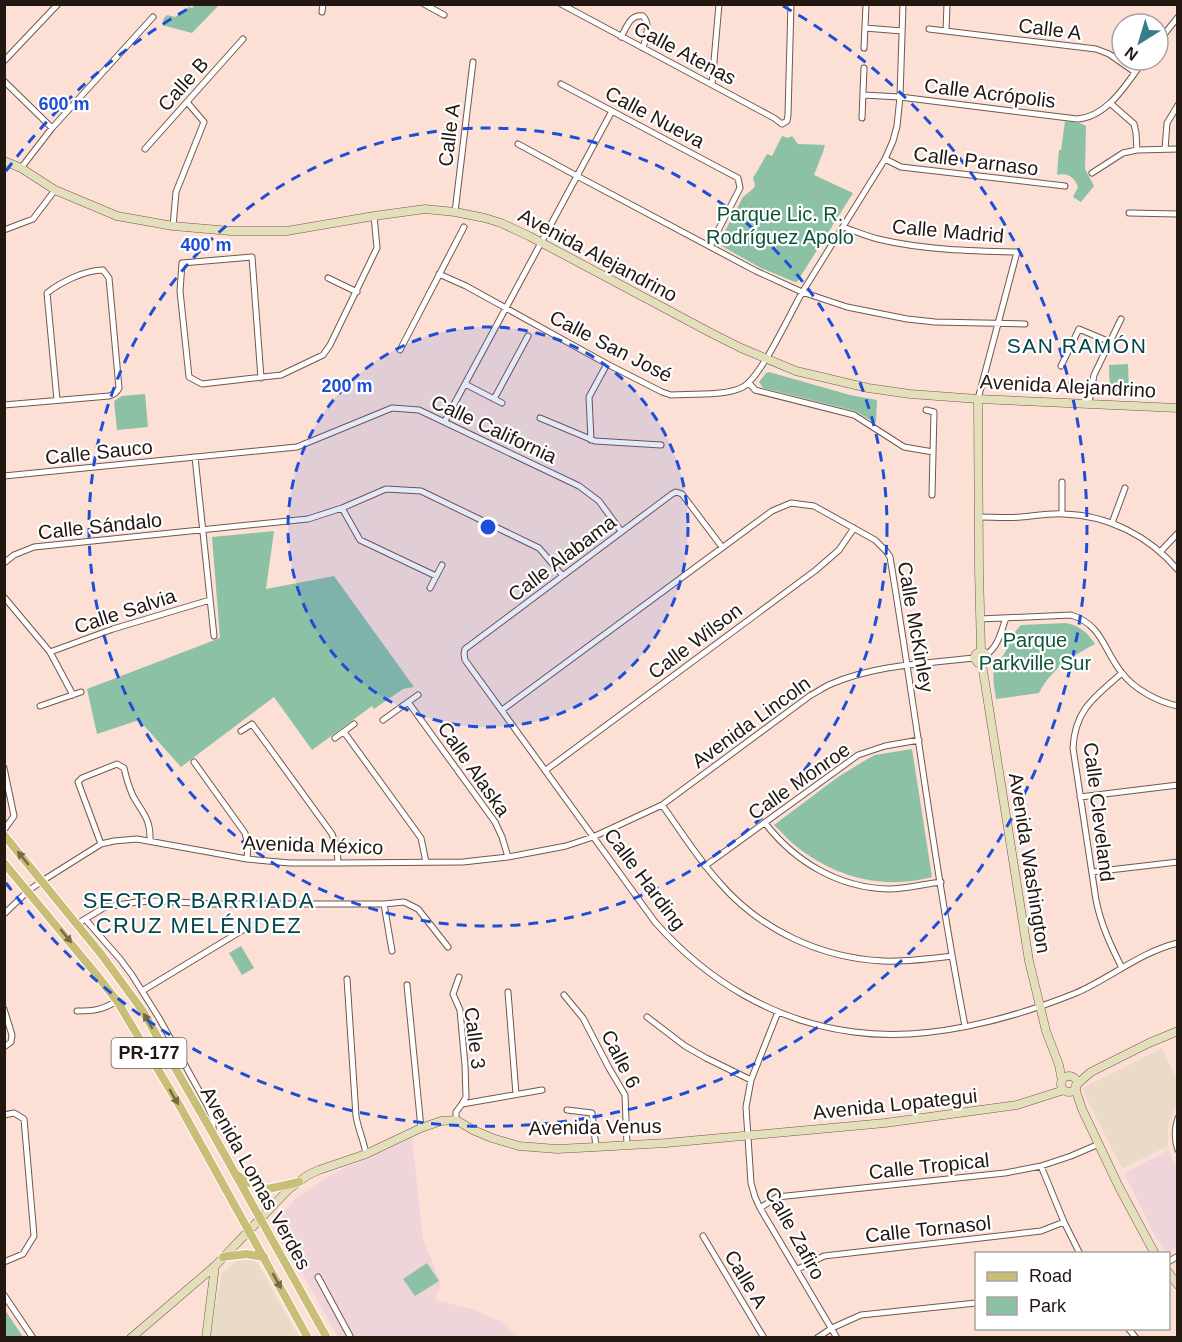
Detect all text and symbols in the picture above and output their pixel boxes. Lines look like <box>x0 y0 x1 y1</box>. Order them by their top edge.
north arrow <box>1110 12 1170 72</box>
street label: Calle A <box>1017 14 1083 44</box>
street label: Calle Atenas <box>630 17 740 89</box>
text: N <box>1122 43 1141 64</box>
street label: Calle B <box>153 53 213 115</box>
street label: Calle Acrópolis <box>923 74 1057 112</box>
street label: Calle Nueva <box>602 82 709 153</box>
text: 600 m <box>38 94 90 114</box>
street label: Calle A <box>434 102 464 168</box>
street label: Calle Parnaso <box>912 142 1040 180</box>
park label: Parque Lic. R. Rodríguez Apolo <box>706 203 854 248</box>
street label: Avenida Alejandrino <box>515 204 681 306</box>
street label: Calle Madrid <box>891 215 1005 247</box>
text: 400 m <box>180 235 232 255</box>
street label: Calle San José <box>546 306 676 386</box>
district label: SAN RAMÓN <box>1007 334 1147 357</box>
street label: Avenida Alejandrino <box>979 370 1157 402</box>
text: 200 m <box>321 376 373 396</box>
street label: Calle California <box>428 390 561 468</box>
street label: Calle Sauco <box>44 435 154 469</box>
street label: Calle Sándalo <box>37 509 163 543</box>
street label: Calle Alabama <box>504 510 621 606</box>
centre of rings <box>478 517 498 537</box>
street label: Calle McKinley <box>894 560 938 694</box>
street label: Calle Salvia <box>71 584 179 638</box>
street label: Calle Wilson <box>644 599 746 683</box>
park label: Parque Parkville Sur <box>979 629 1091 674</box>
street label: Avenida Lincoln <box>688 672 814 772</box>
street label: Calle Alaska <box>433 718 515 821</box>
street label: Calle Monroe <box>744 738 854 824</box>
street label: Calle Cleveland <box>1080 741 1118 883</box>
street label: Avenida Washington <box>1005 771 1055 955</box>
street label: Calle Harding <box>600 824 690 934</box>
street label: Avenida México <box>242 832 384 858</box>
one-way arrow <box>17 851 30 866</box>
district label: SECTOR BARRIADA CRUZ MELÉNDEZ <box>83 888 315 938</box>
one-way arrow <box>59 928 72 944</box>
street label: Calle 3 <box>460 1006 490 1070</box>
one-way arrow <box>143 1012 153 1029</box>
street label: Calle 6 <box>597 1026 645 1092</box>
road number: PR-177 <box>112 1038 186 1068</box>
street label: Avenida Lomas Verdes <box>197 1083 315 1273</box>
street label: Avenida Lopategui <box>812 1084 978 1124</box>
one-way arrow <box>169 1089 180 1105</box>
street label: Avenida Venus <box>528 1115 662 1139</box>
street label: Calle Tropical <box>868 1149 990 1183</box>
street label: Calle Zafiro <box>761 1183 829 1283</box>
street label: Calle Tornasol <box>864 1211 992 1247</box>
street label: Calle A <box>720 1246 772 1312</box>
legend <box>975 1252 1170 1330</box>
text: Road <box>1029 1266 1072 1286</box>
one-way arrow <box>272 1273 282 1290</box>
text: Park <box>1029 1296 1067 1316</box>

